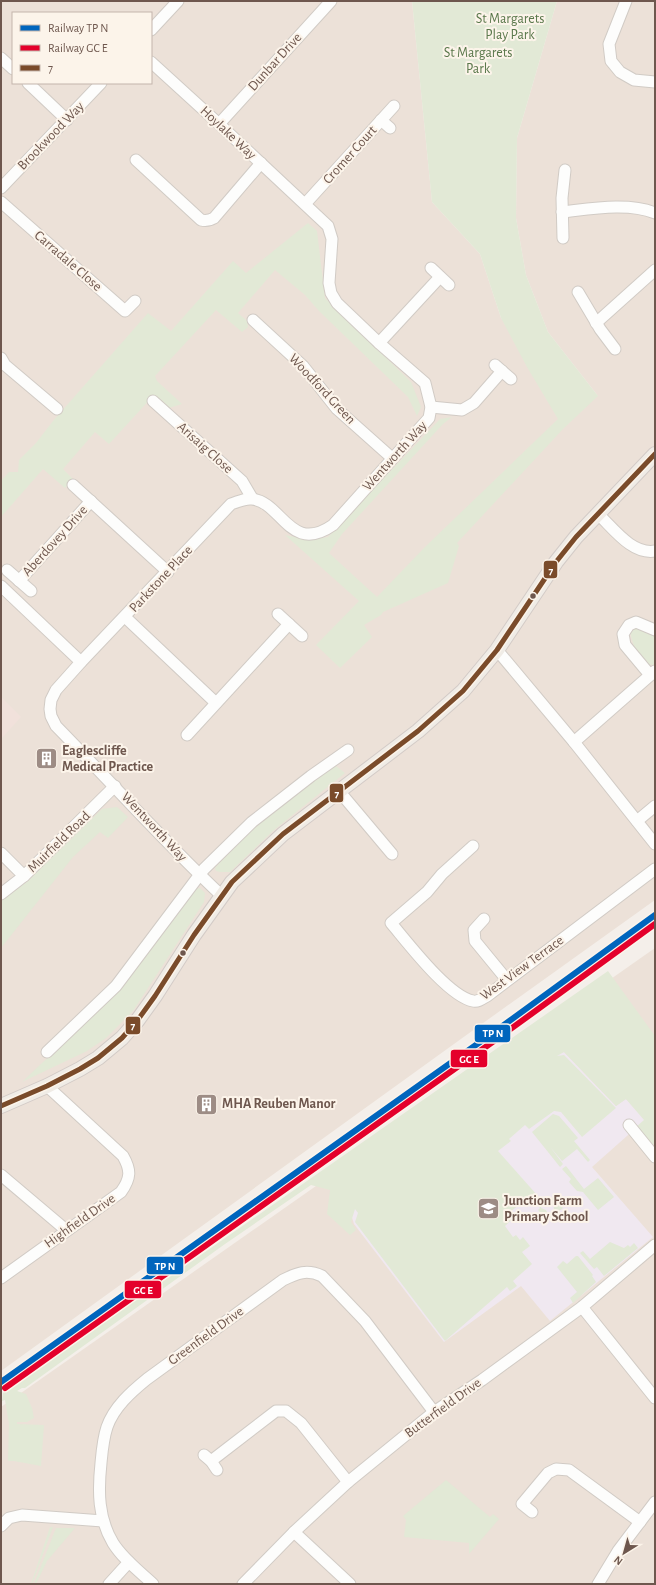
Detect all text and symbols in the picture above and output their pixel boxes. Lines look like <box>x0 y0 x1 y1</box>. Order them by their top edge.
legend <box>12 12 152 84</box>
park label: St Margarets Play Park <box>476 12 544 42</box>
text: Railway TP N <box>48 22 109 35</box>
street label: Dunbar Drive <box>245 30 305 94</box>
text: Railway GC E <box>48 42 108 55</box>
park label: St Margarets Park <box>444 46 512 76</box>
text: 7 <box>48 62 53 74</box>
street label: Brookwood Way <box>15 99 87 173</box>
street label: Hoylake Way <box>197 104 259 162</box>
street label: Cromer Court <box>321 123 380 187</box>
street label: Carradale Close <box>32 228 104 294</box>
street label: Woodford Green <box>286 351 358 427</box>
street label: Wentworth Way <box>360 418 430 494</box>
street label: Arisaig Close <box>175 420 235 476</box>
street label: Aberdovey Drive <box>20 503 90 579</box>
street label: Parkstone Place <box>127 543 195 615</box>
line badge: 7 <box>543 560 558 579</box>
text: 7 <box>549 565 554 576</box>
unlabelled marker <box>528 591 538 601</box>
place label: Eaglescliffe Medical Practice <box>62 744 154 774</box>
building icon: Eaglescliffe Medical Practice <box>33 746 59 772</box>
line badge: 7 <box>329 783 344 803</box>
text: 7 <box>335 788 340 799</box>
street label: Wentworth Way <box>119 790 189 864</box>
street label: Muirfield Road <box>25 809 93 875</box>
street label: West View Terrace <box>478 933 566 1003</box>
unlabelled marker <box>178 948 188 958</box>
line badge: 7 <box>125 1016 141 1035</box>
text: 7 <box>131 1020 136 1031</box>
line badge: TP N <box>474 1024 511 1043</box>
text: TP N <box>483 1028 503 1039</box>
line badge: GC E <box>450 1049 488 1068</box>
text: GC E <box>459 1054 479 1065</box>
building icon: MHA Reuben Manor <box>194 1091 220 1117</box>
place label: MHA Reuben Manor <box>222 1097 335 1111</box>
street label: Highfield Drive <box>42 1191 118 1251</box>
place label: Junction Farm Primary School <box>504 1194 589 1224</box>
school or university icon: Junction Farm Primary School <box>476 1196 502 1222</box>
line badge: TP N <box>146 1256 184 1275</box>
text: TP N <box>155 1261 175 1272</box>
line badge: GC E <box>124 1280 162 1299</box>
text: GC E <box>133 1285 153 1296</box>
street label: Greenfield Drive <box>166 1304 246 1368</box>
street label: Butterfield Drive <box>402 1376 484 1440</box>
north arrow <box>604 1533 644 1573</box>
text: N <box>612 1554 625 1567</box>

